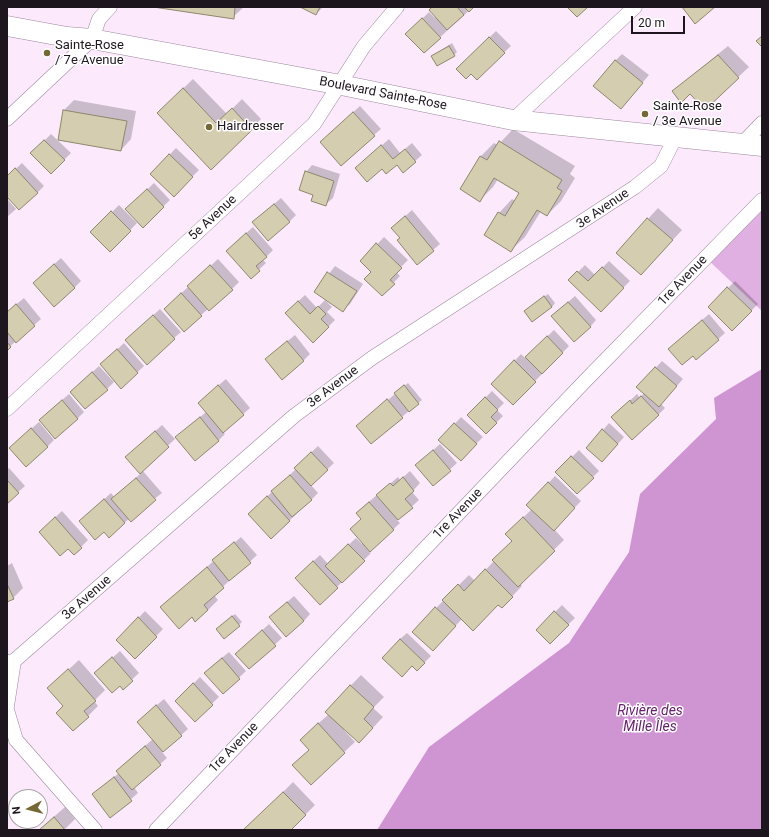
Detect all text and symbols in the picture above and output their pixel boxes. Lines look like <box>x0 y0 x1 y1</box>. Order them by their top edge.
scale bar <box>633 8 687 34</box>
text: 20 m <box>638 16 665 30</box>
place label: Sainte-Rose / 7e Avenue <box>55 38 124 69</box>
marker: Sainte-Rose / 7e Avenue <box>42 48 52 58</box>
street label: Boulevard Sainte-Rose <box>318 74 448 114</box>
place label: Sainte-Rose / 3e Avenue <box>653 99 722 130</box>
marker: Sainte-Rose / 3e Avenue <box>640 109 650 119</box>
place label: Hairdresser <box>217 119 284 135</box>
marker: Hairdresser <box>204 122 214 132</box>
street label: 3e Avenue <box>574 186 632 232</box>
street label: 5e Avenue <box>186 192 240 244</box>
street label: 1re Avenue <box>655 252 711 310</box>
street label: 3e Avenue <box>304 363 362 411</box>
street label: 1re Avenue <box>430 485 486 543</box>
street label: 3e Avenue <box>59 572 115 624</box>
water label: Rivière des Mille Îles <box>617 703 683 736</box>
street label: 1re Avenue <box>206 719 262 777</box>
north arrow <box>8 789 48 829</box>
text: N <box>10 806 24 815</box>

